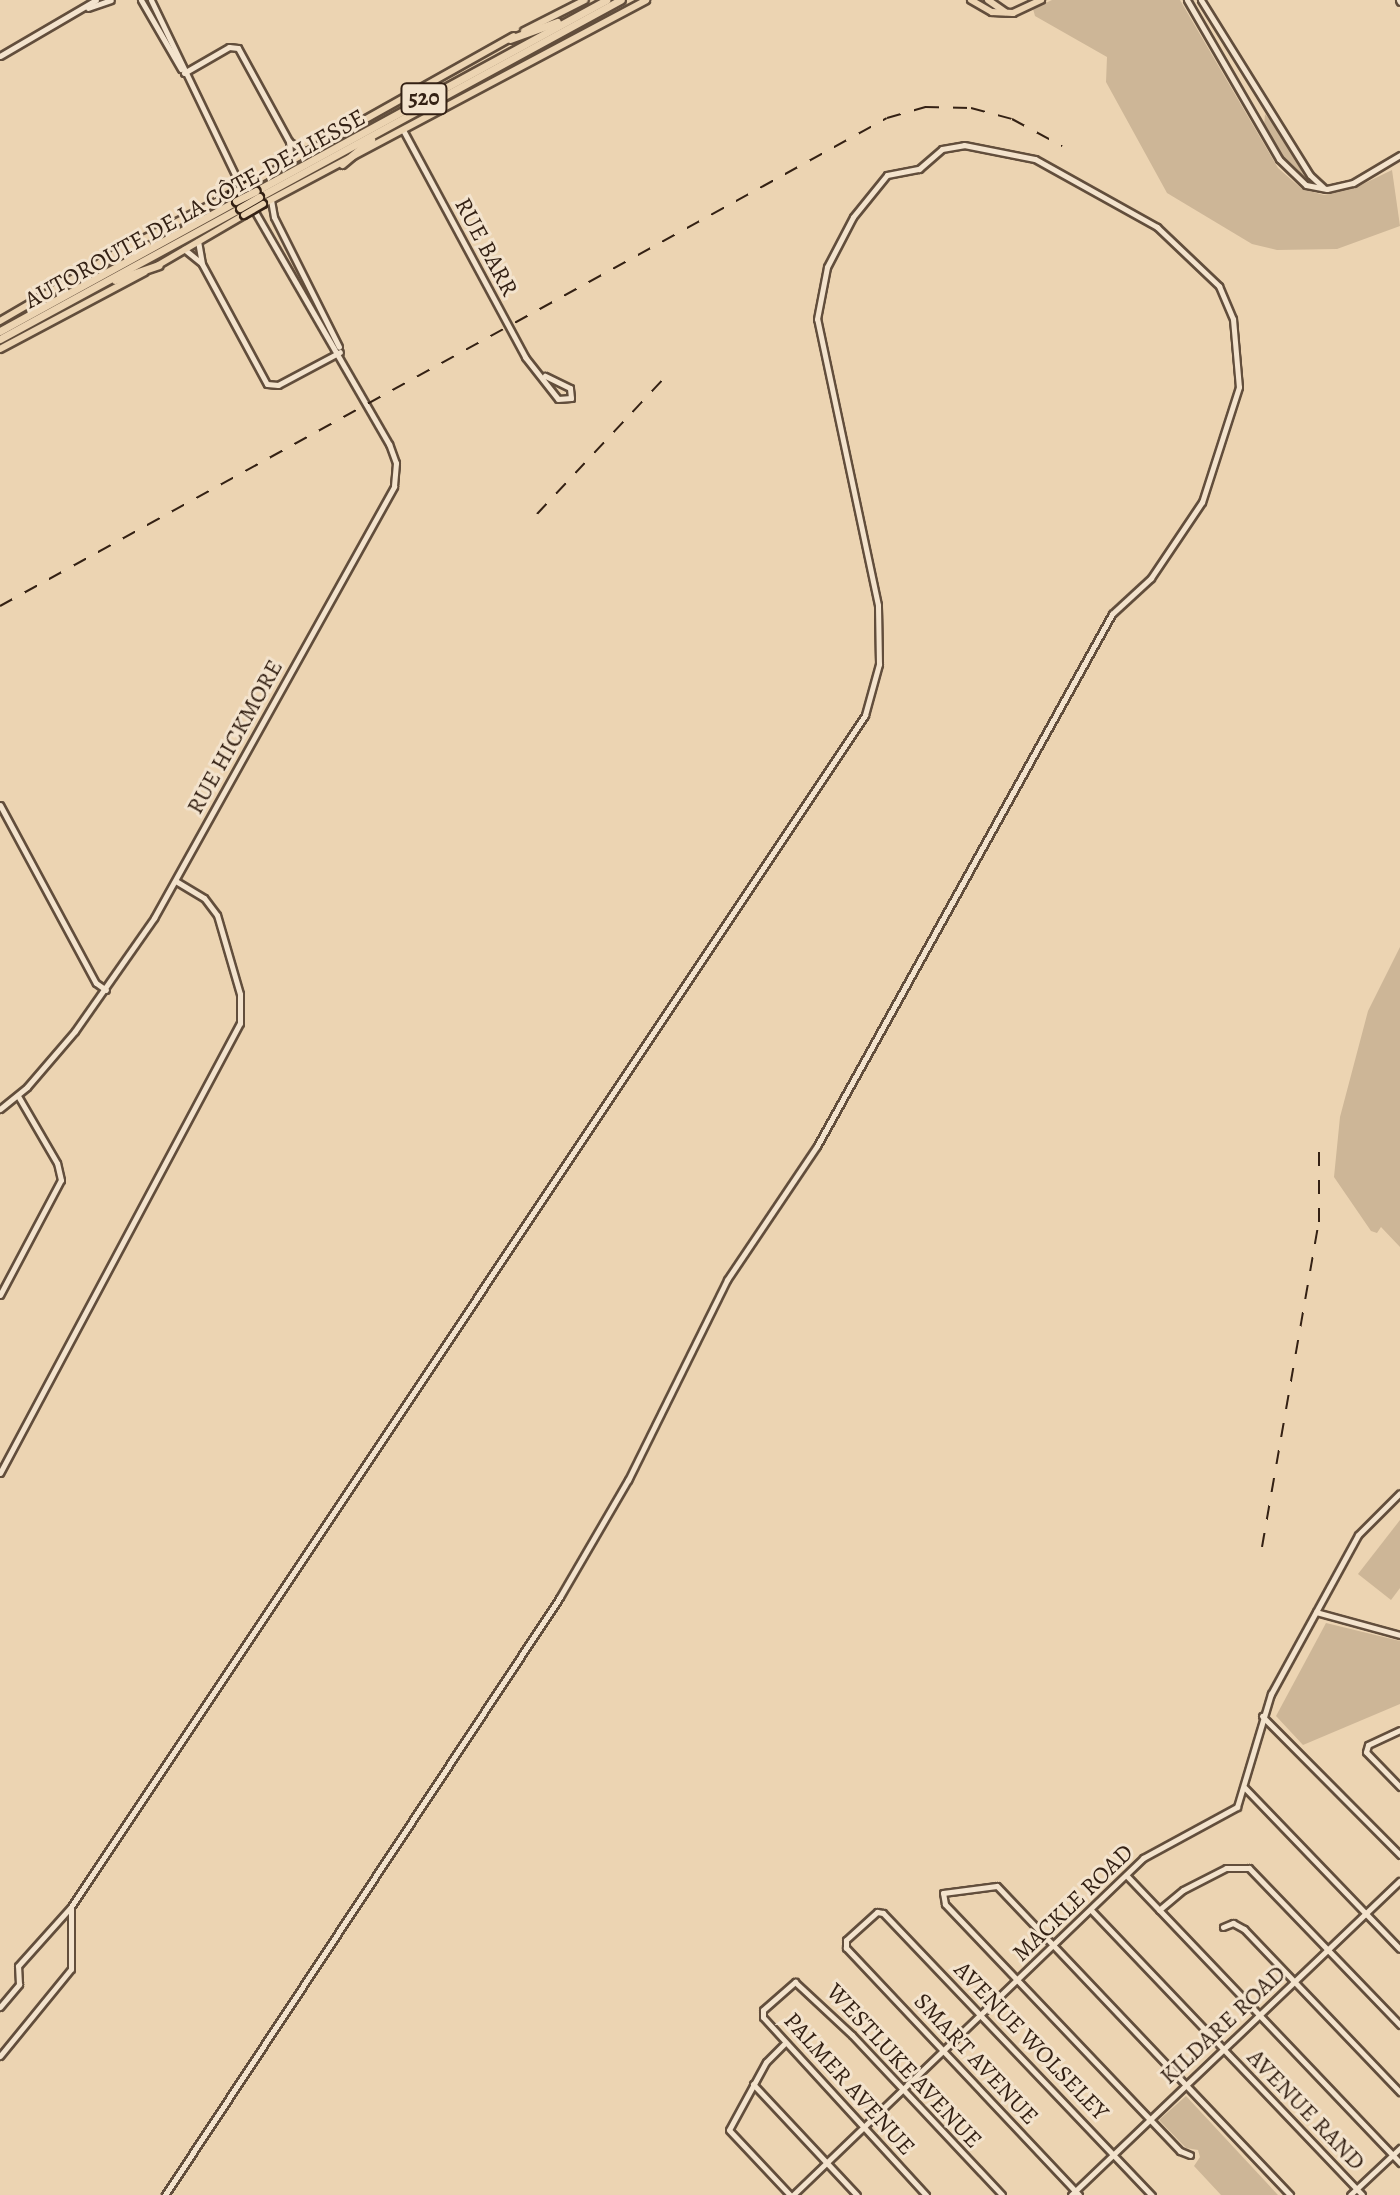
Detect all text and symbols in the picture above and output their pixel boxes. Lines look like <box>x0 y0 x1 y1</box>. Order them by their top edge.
road number: 520 <box>400 81 448 117</box>
street label: AUTOROUTE DE LA CÔTE-DE-LIESSE <box>20 103 370 315</box>
street label: RUE BARR <box>448 193 524 301</box>
street label: RUE HICKMORE <box>181 655 289 819</box>
street label: MACKLE ROAD <box>1007 1838 1139 1968</box>
street label: AVENUE WOLSELEY <box>948 1956 1114 2126</box>
street label: KILDARE ROAD <box>1154 1959 1292 2091</box>
street label: WESTLUKE AVENUE <box>820 1978 988 2154</box>
street label: SMART AVENUE <box>908 1987 1044 2131</box>
street label: PALMER AVENUE <box>777 2007 921 2161</box>
street label: AVENUE RAND <box>1241 2043 1371 2177</box>

